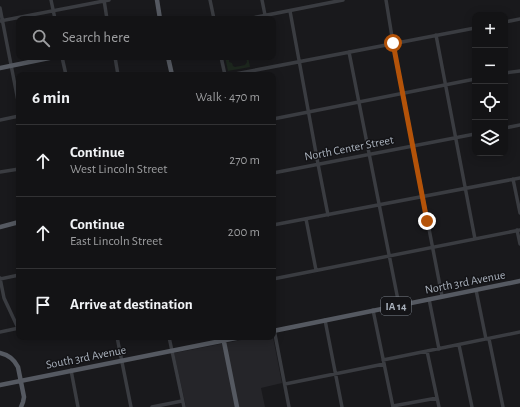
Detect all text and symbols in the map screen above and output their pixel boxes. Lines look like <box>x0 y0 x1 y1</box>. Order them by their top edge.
map controls <box>472 12 508 156</box>
button: + <box>472 12 508 48</box>
search box <box>16 16 276 60</box>
icon: search <box>30 27 52 49</box>
text: Search here <box>62 30 130 45</box>
route start <box>384 34 402 52</box>
button: − <box>472 48 508 84</box>
button: locate <box>472 84 508 120</box>
text: 6 min <box>32 89 70 106</box>
text: Walk · 470 m <box>196 91 260 104</box>
button: layers <box>472 120 508 156</box>
street label: North Center Street <box>303 133 395 163</box>
text: Continue <box>70 145 125 160</box>
icon: ahead <box>32 150 54 172</box>
text: 270 m <box>229 154 260 167</box>
text: West Lincoln Street <box>70 163 167 176</box>
route end <box>418 212 436 230</box>
text: Continue <box>70 217 125 232</box>
icon: ahead <box>32 222 54 244</box>
text: 200 m <box>228 226 260 239</box>
text: East Lincoln Street <box>70 235 162 248</box>
street label: North 3rd Avenue <box>424 268 506 296</box>
icon: arrive <box>32 294 54 316</box>
text: Arrive at destination <box>70 297 193 312</box>
road number: IA 14 <box>381 297 411 315</box>
street label: South 3rd Avenue <box>45 343 127 371</box>

